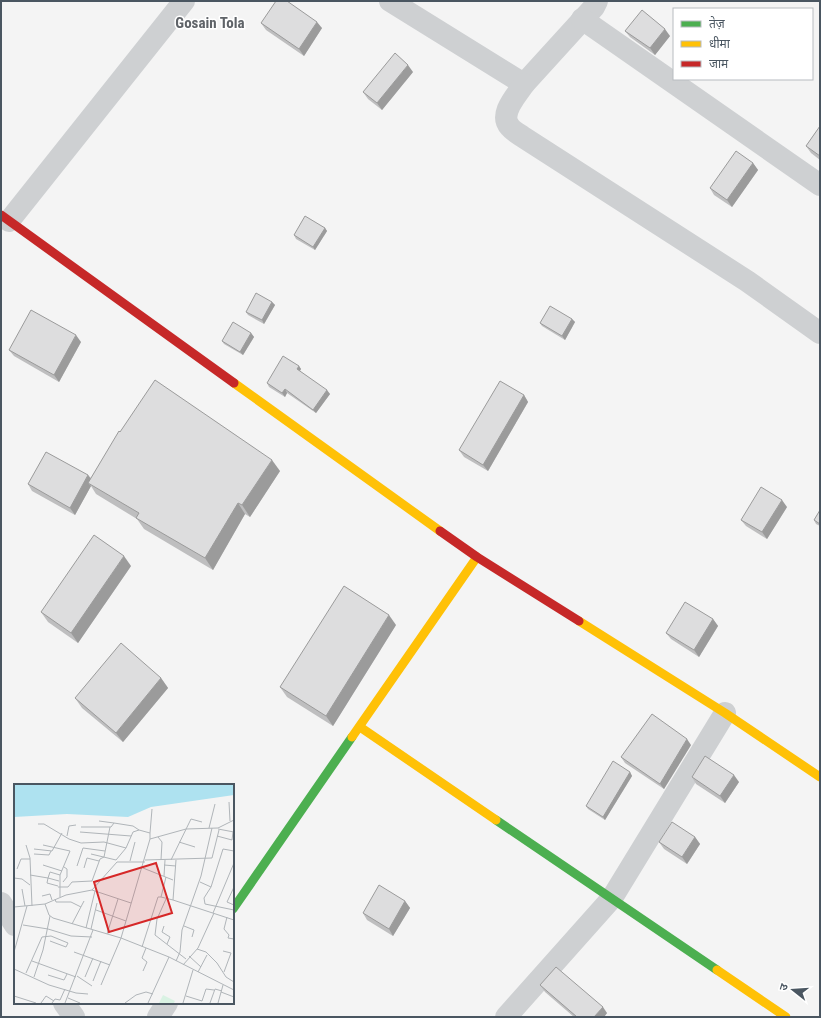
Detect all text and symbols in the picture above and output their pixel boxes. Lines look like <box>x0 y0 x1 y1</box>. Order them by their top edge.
legend <box>673 8 813 80</box>
district label: Gosain Tola <box>175 14 245 32</box>
text: तेज़ <box>709 16 726 31</box>
text: धीमा <box>709 36 731 51</box>
text: जाम <box>709 57 729 71</box>
inset map <box>14 784 234 1004</box>
north arrow <box>773 970 813 1010</box>
text: उ <box>777 982 791 992</box>

